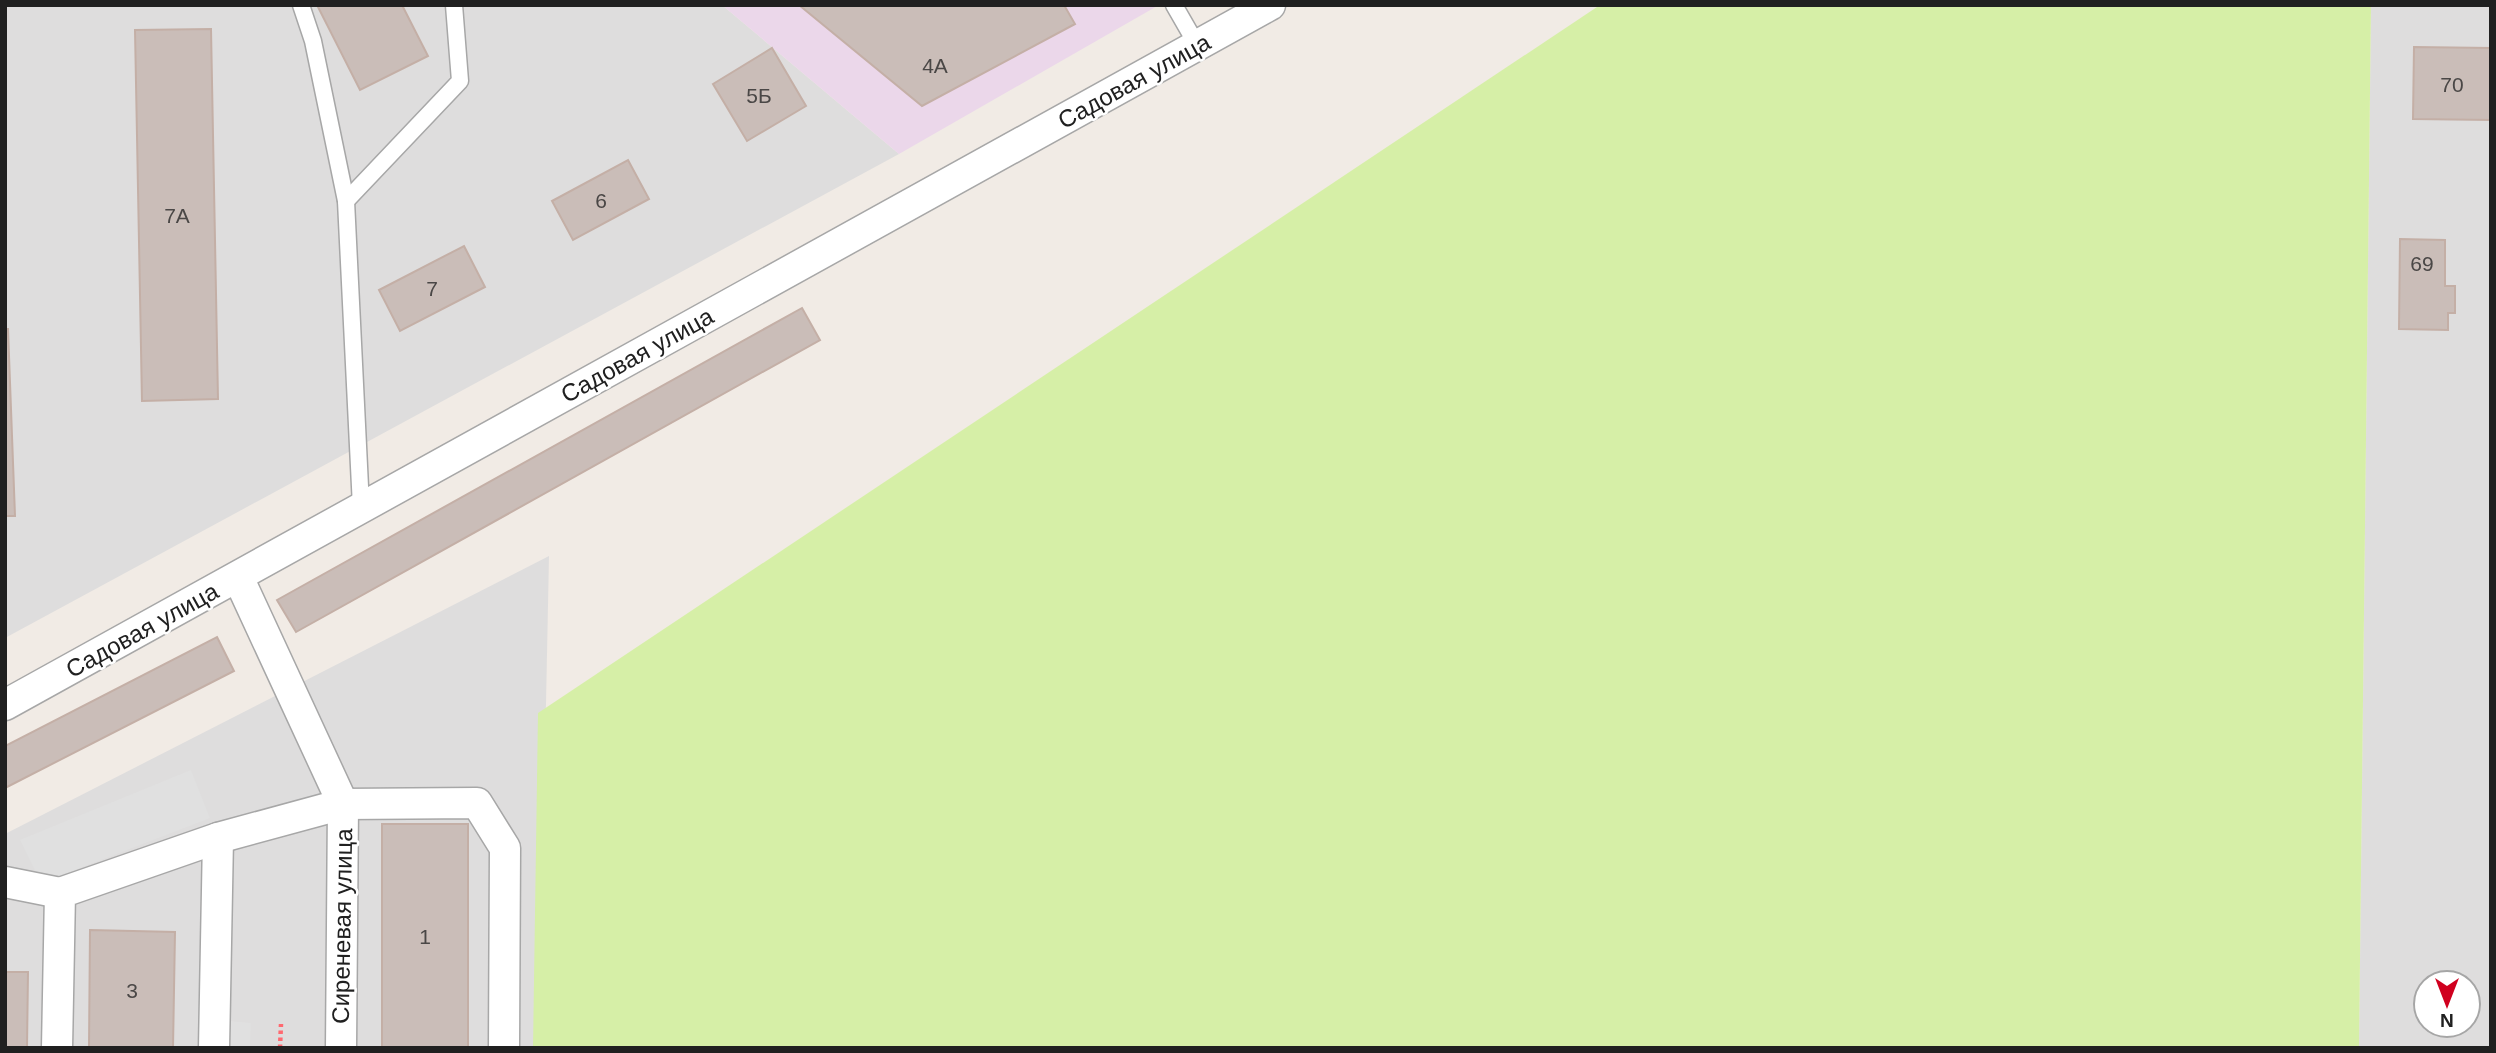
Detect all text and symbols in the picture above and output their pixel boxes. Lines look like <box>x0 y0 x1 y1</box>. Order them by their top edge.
street label: Садовая улица <box>1053 28 1215 134</box>
house number: 4А <box>922 54 948 77</box>
house number: 70 <box>2440 73 2464 96</box>
house number: 5Б <box>746 84 772 107</box>
house number: 6 <box>595 189 607 212</box>
house number: 7А <box>164 204 190 227</box>
house number: 69 <box>2410 252 2434 275</box>
house number: 7 <box>426 277 438 300</box>
street label: Садовая улица <box>556 302 718 408</box>
street label: Садовая улица <box>61 577 223 683</box>
street label: Сиреневая улица <box>327 827 357 1024</box>
house number: 1 <box>419 925 431 948</box>
north arrow <box>2412 969 2482 1039</box>
house number: 3 <box>126 979 138 1002</box>
text: N <box>2440 1010 2454 1031</box>

